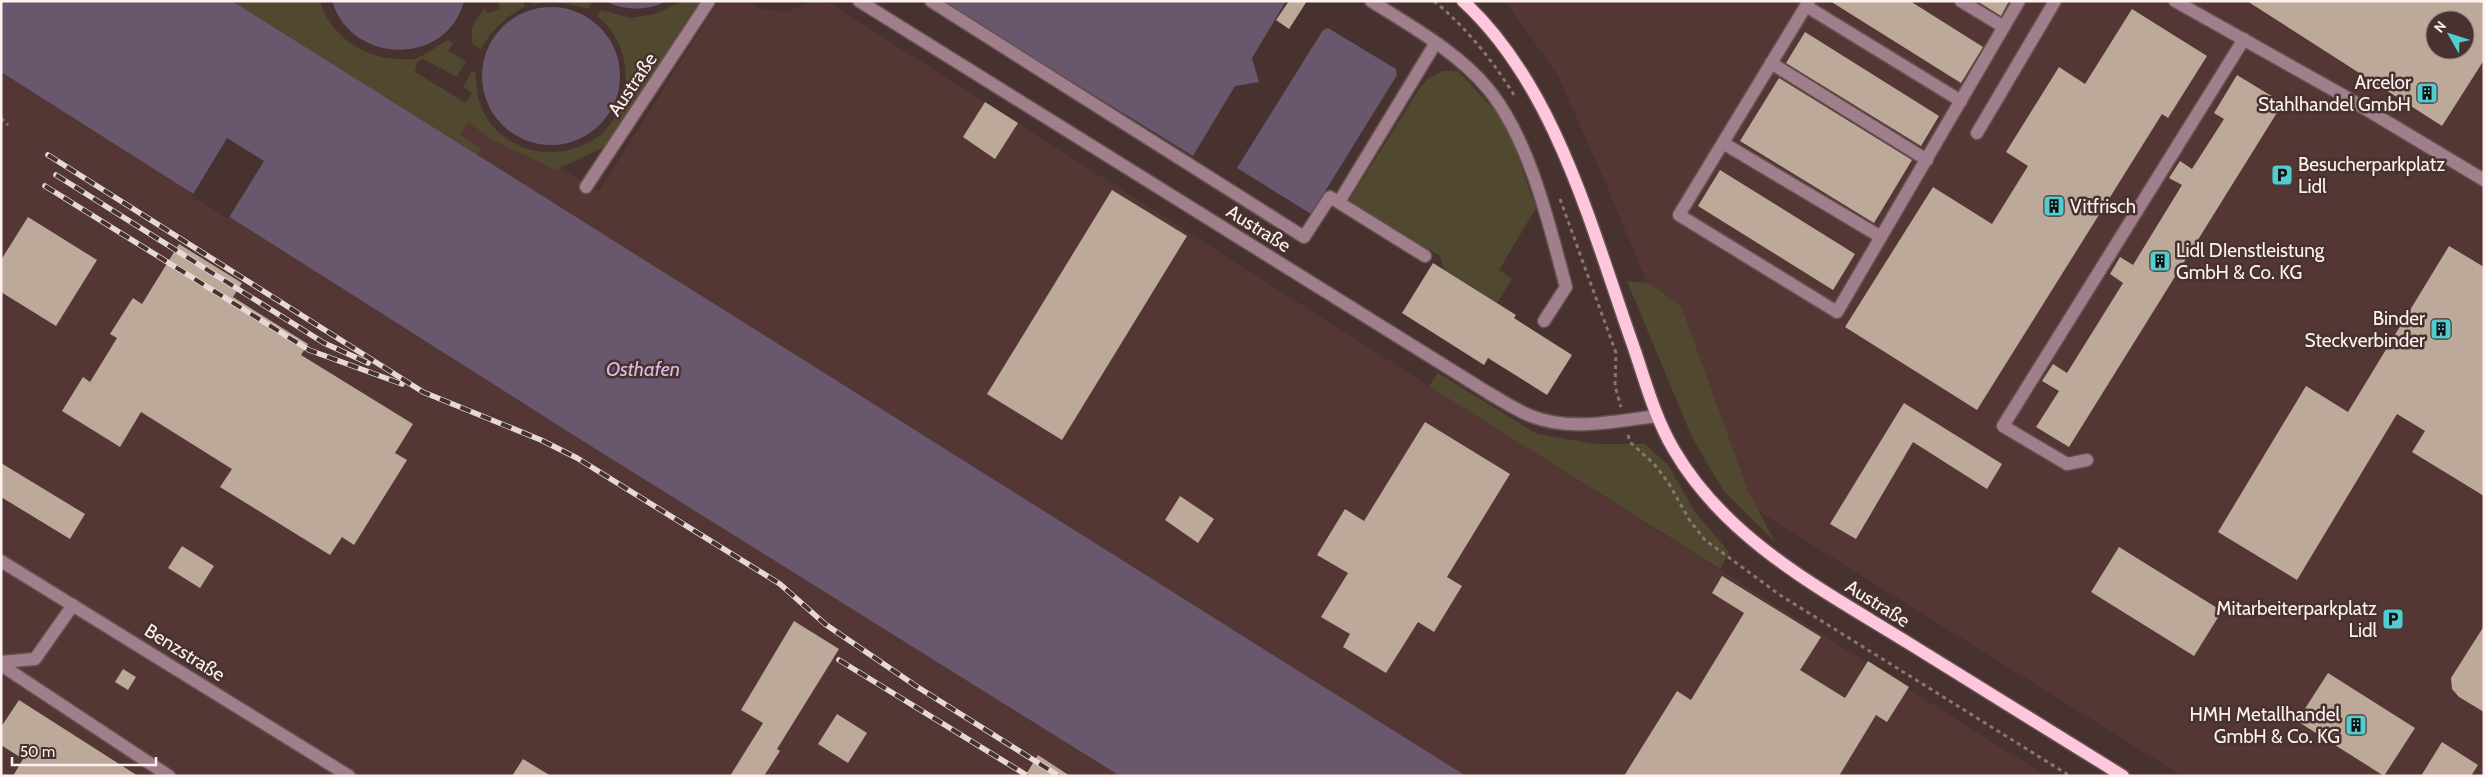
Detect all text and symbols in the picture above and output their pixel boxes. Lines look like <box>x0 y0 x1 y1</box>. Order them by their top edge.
north arrow <box>2425 10 2475 60</box>
text: N <box>2430 17 2450 36</box>
street label: Austraße <box>603 48 662 120</box>
place label: Arcelor Stahlhandel GmbH <box>2258 71 2411 116</box>
building icon: Arcelor Stahlhandel GmbH <box>2415 81 2439 105</box>
place label: Besucherparkplatz Lidl <box>2298 153 2445 198</box>
parking icon: Besucherparkplatz Lidl <box>2270 163 2294 187</box>
building icon: Vitfrisch <box>2042 194 2066 218</box>
place label: Vitfrisch <box>2070 195 2136 218</box>
street label: Austraße <box>1222 200 1295 257</box>
place label: Lidl DIenstleistung GmbH & Co. KG <box>2176 239 2325 284</box>
building icon: Lidl DIenstleistung GmbH & Co. KG <box>2148 249 2172 273</box>
place label: Binder Steckverbinder <box>2305 307 2425 352</box>
building icon: Binder Steckverbinder <box>2429 317 2453 341</box>
water label: Osthafen <box>606 357 680 381</box>
street label: Austraße <box>1841 575 1914 632</box>
place label: Mitarbeiterparkplatz Lidl <box>2216 597 2378 642</box>
parking icon: Mitarbeiterparkplatz Lidl <box>2381 607 2405 631</box>
street label: Benzstraße <box>140 619 229 686</box>
place label: HMH Metallhandel GmbH & Co. KG <box>2189 703 2341 748</box>
building icon: HMH Metallhandel GmbH & Co. KG <box>2344 713 2368 737</box>
scale bar <box>12 734 156 766</box>
text: 50 m <box>20 743 55 761</box>

